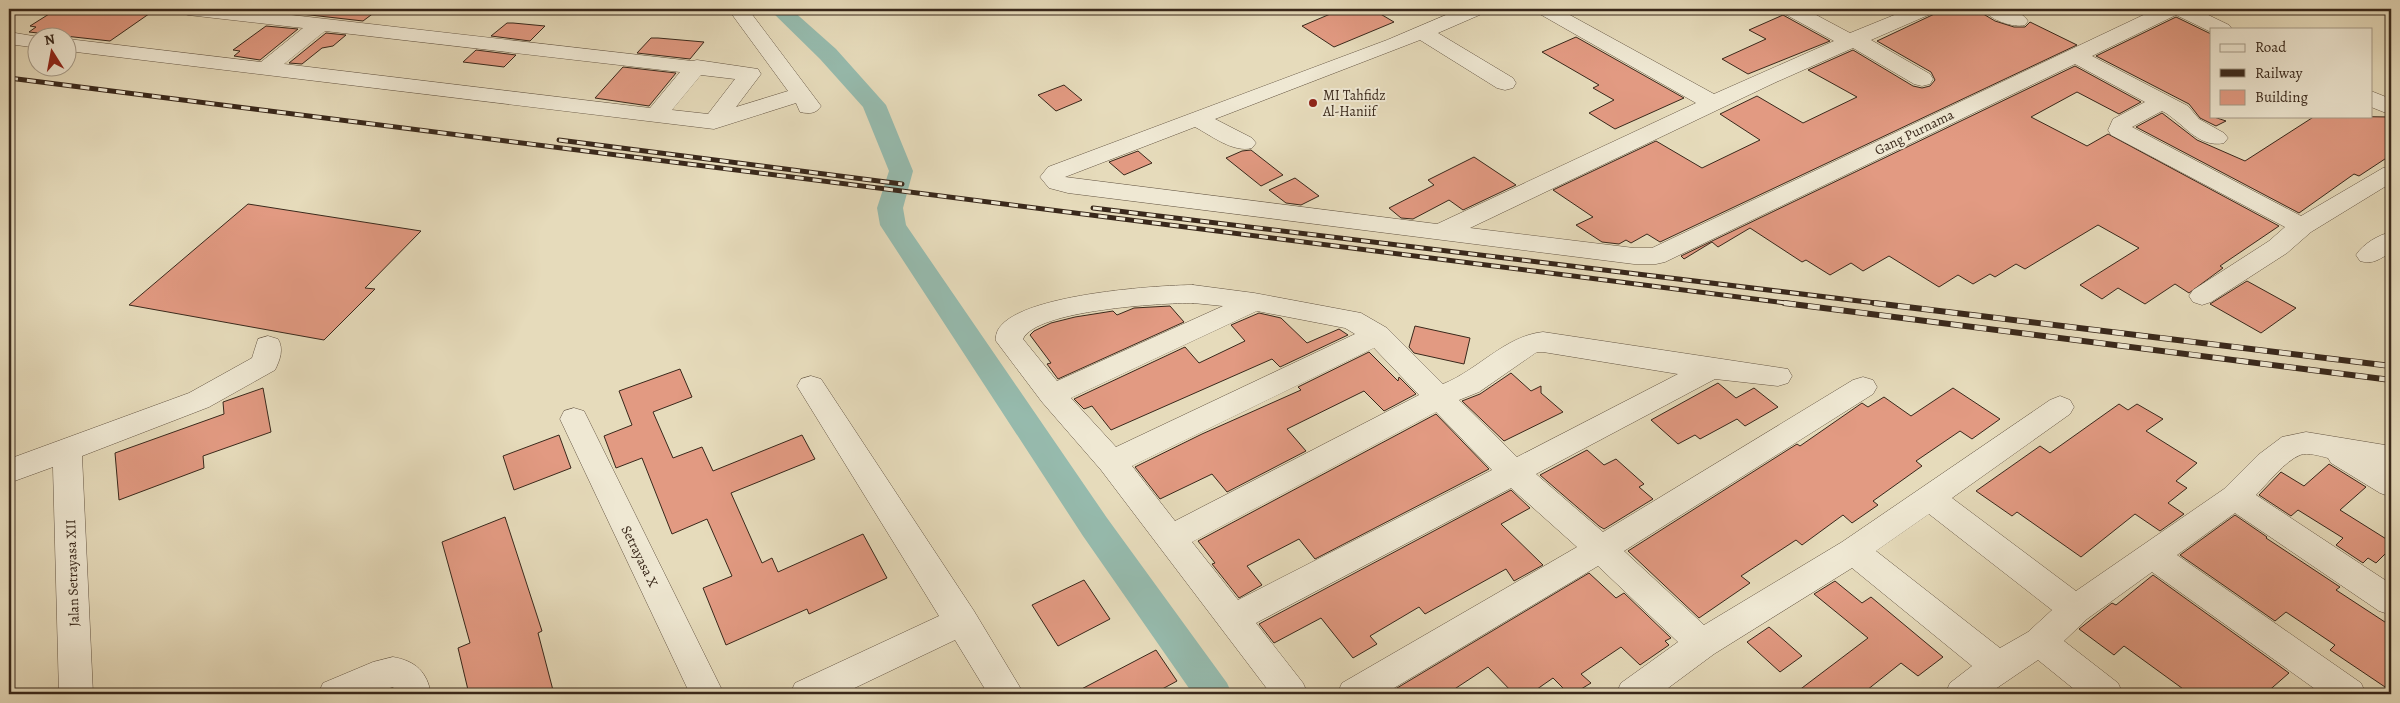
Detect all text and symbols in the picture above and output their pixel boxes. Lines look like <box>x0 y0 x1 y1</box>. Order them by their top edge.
north arrow <box>28 28 78 78</box>
legend <box>2210 28 2372 118</box>
text: N <box>43 29 56 50</box>
text: Road <box>2255 37 2287 57</box>
text: Railway <box>2255 63 2303 83</box>
place label: MI Tahfidz Al-Haniif <box>1322 86 1386 121</box>
text: Building <box>2255 87 2308 107</box>
marker: MI Tahfidz Al-Haniif <box>1307 97 1319 109</box>
street label: Gang Purnama <box>1871 105 1958 160</box>
street label: Jalan Setrayasa XII <box>61 519 84 627</box>
street label: Setrayasa X <box>617 522 663 591</box>

